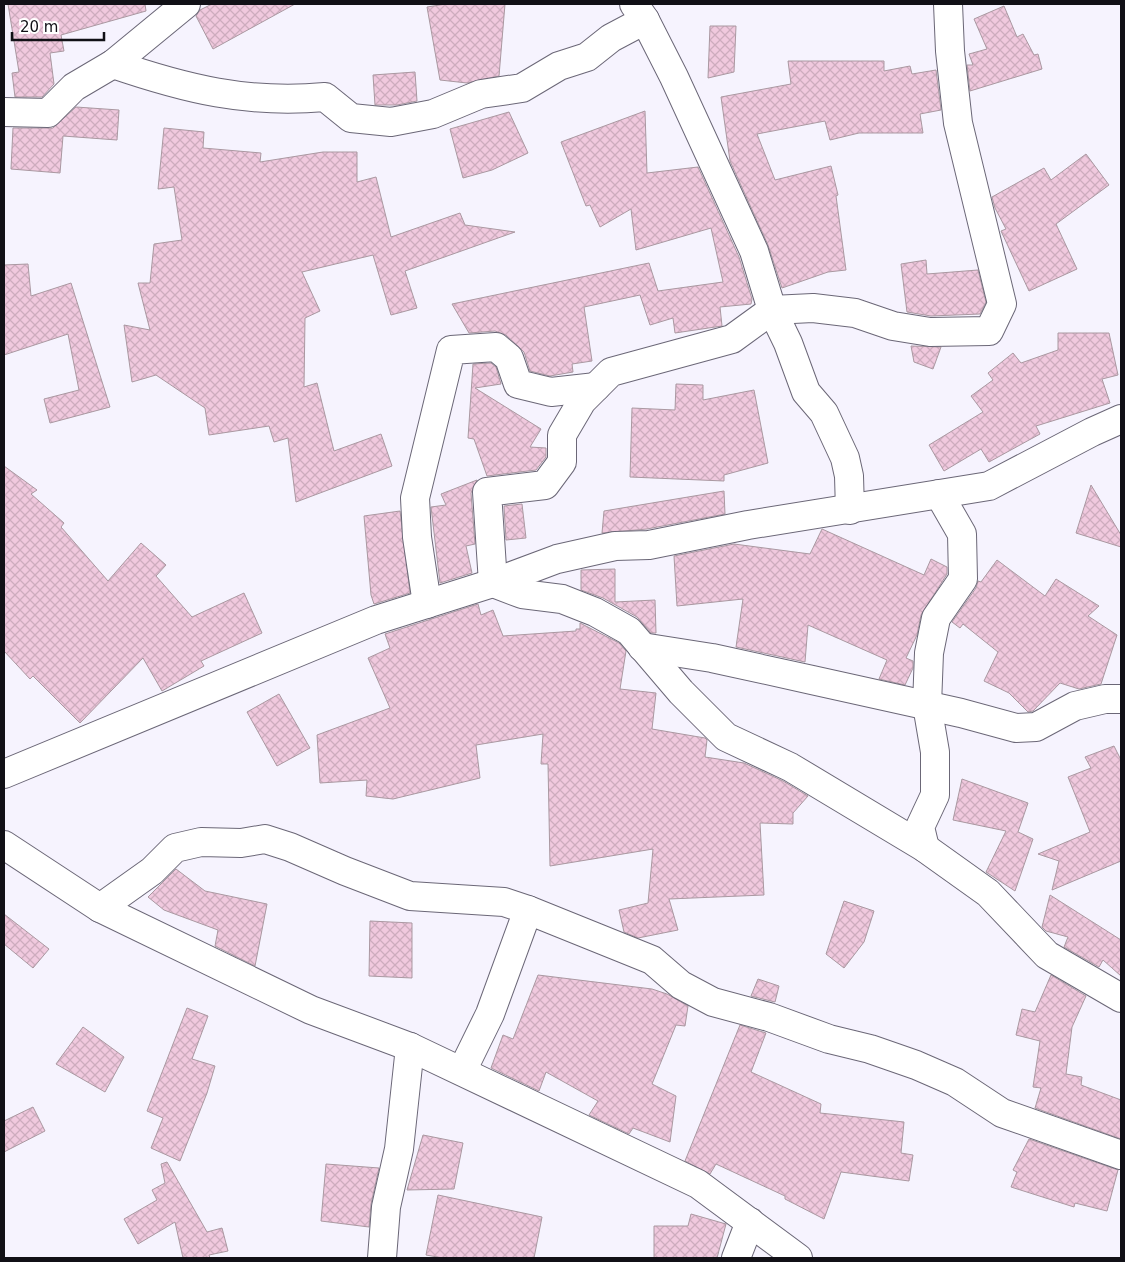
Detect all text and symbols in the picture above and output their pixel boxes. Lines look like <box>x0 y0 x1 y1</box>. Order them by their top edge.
scale bar <box>12 10 105 42</box>
text: 20 m <box>20 18 58 36</box>

